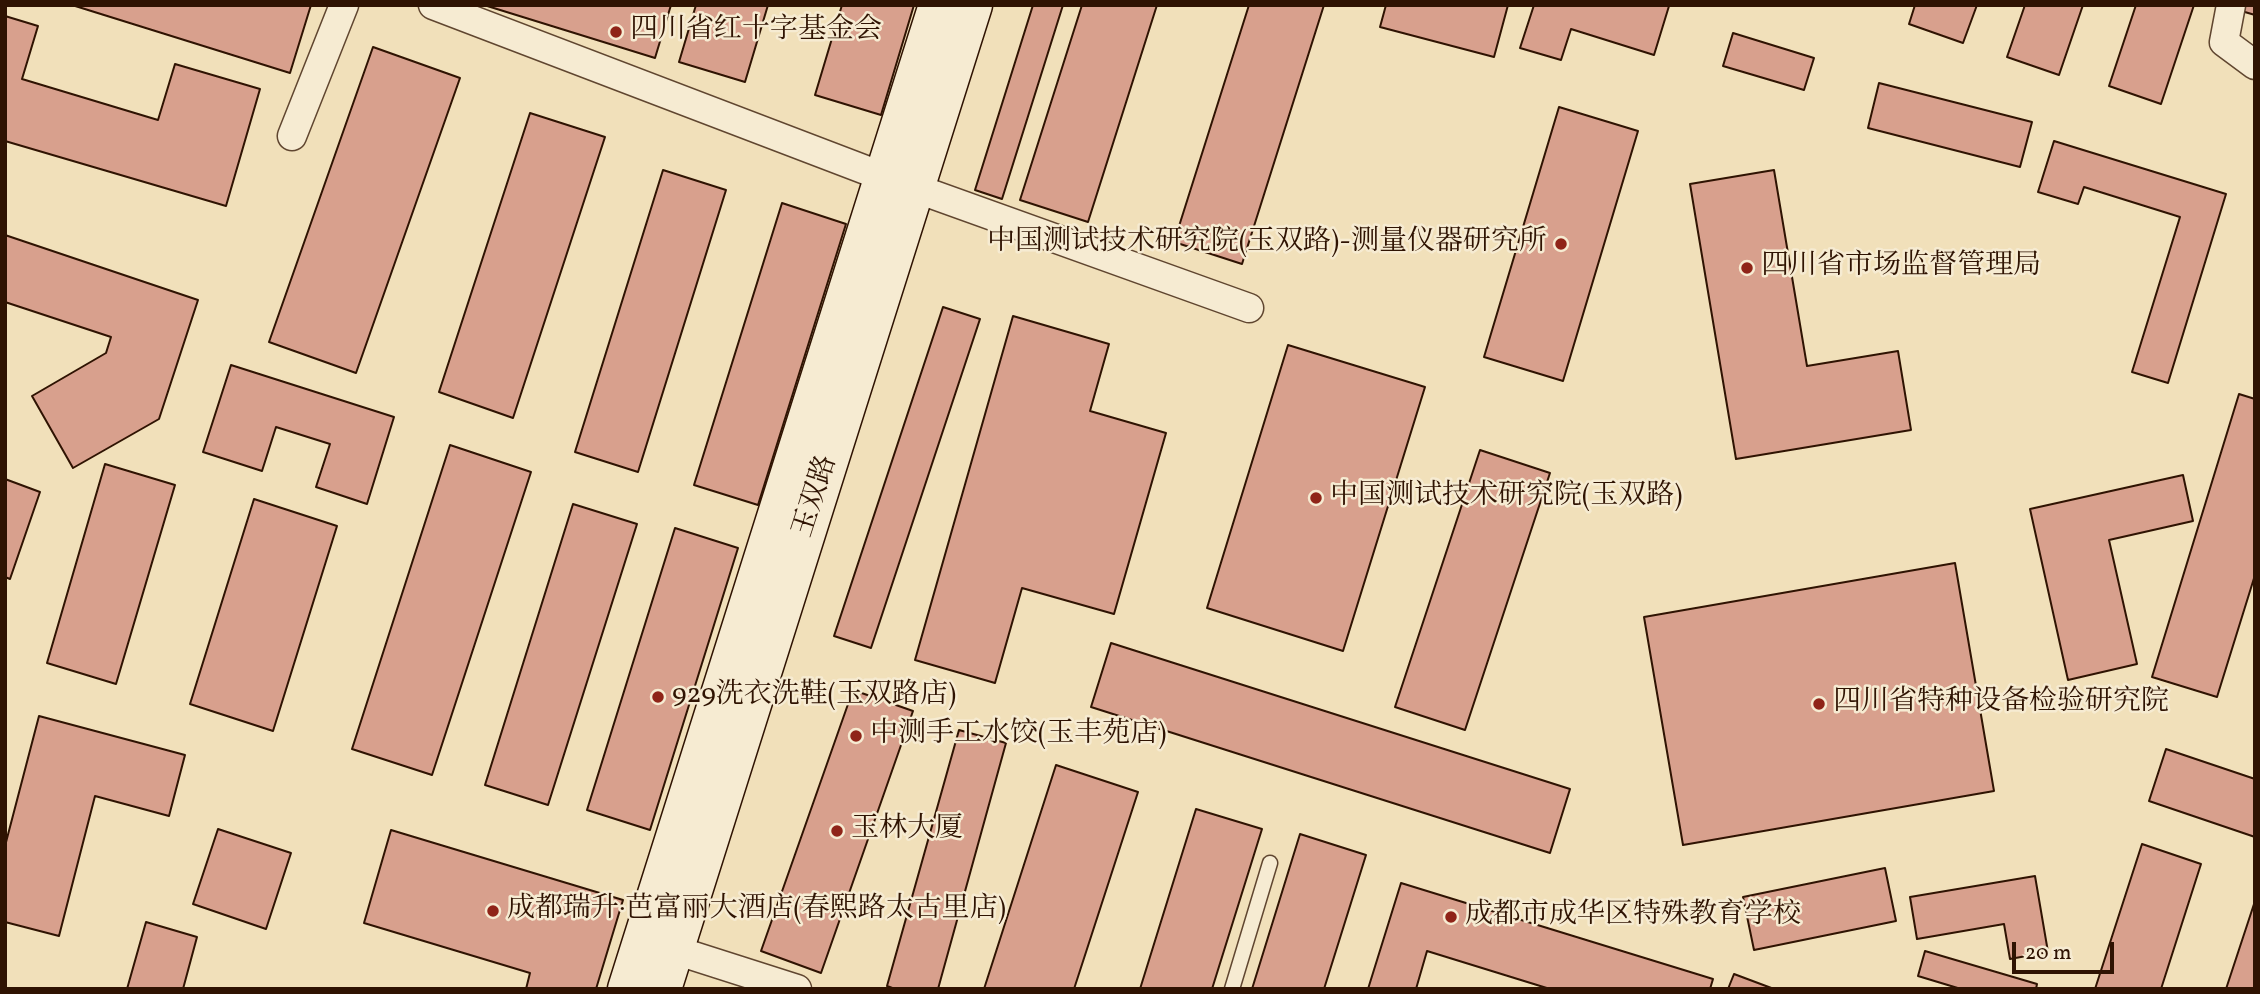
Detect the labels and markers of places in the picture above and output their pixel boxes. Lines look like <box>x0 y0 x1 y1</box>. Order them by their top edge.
place label: 四川省红十字基金会 <box>630 15 882 49</box>
marker: 四川省红十字基金会 <box>608 24 624 40</box>
place label: 中国测试技术研究院(玉双路)-测量仪器研究所 <box>987 227 1547 261</box>
marker: 中国测试技术研究院(玉双路)-测量仪器研究所 <box>1553 236 1569 252</box>
place label: 四川省市场监督管理局 <box>1761 251 2041 285</box>
marker: 四川省市场监督管理局 <box>1739 260 1755 276</box>
place label: 中国测试技术研究院(玉双路) <box>1330 481 1682 515</box>
marker: 中国测试技术研究院(玉双路) <box>1308 490 1324 506</box>
place label: 929洗衣洗鞋(玉双路店) <box>672 680 956 714</box>
place label: 四川省特种设备检验研究院 <box>1833 687 2169 721</box>
marker: 929洗衣洗鞋(玉双路店) <box>650 689 666 705</box>
marker: 四川省特种设备检验研究院 <box>1811 696 1827 712</box>
place label: 中测手工水饺(玉丰苑店) <box>870 719 1166 753</box>
marker: 中测手工水饺(玉丰苑店) <box>848 728 864 744</box>
place label: 玉林大厦 <box>851 814 963 848</box>
marker: 玉林大厦 <box>829 823 845 839</box>
place label: 成都瑞升·芭富丽大酒店(春熙路太古里店) <box>507 894 1006 928</box>
place label: 成都市成华区特殊教育学校 <box>1465 900 1801 934</box>
marker: 成都瑞升·芭富丽大酒店(春熙路太古里店) <box>485 903 501 919</box>
marker: 成都市成华区特殊教育学校 <box>1443 909 1459 925</box>

